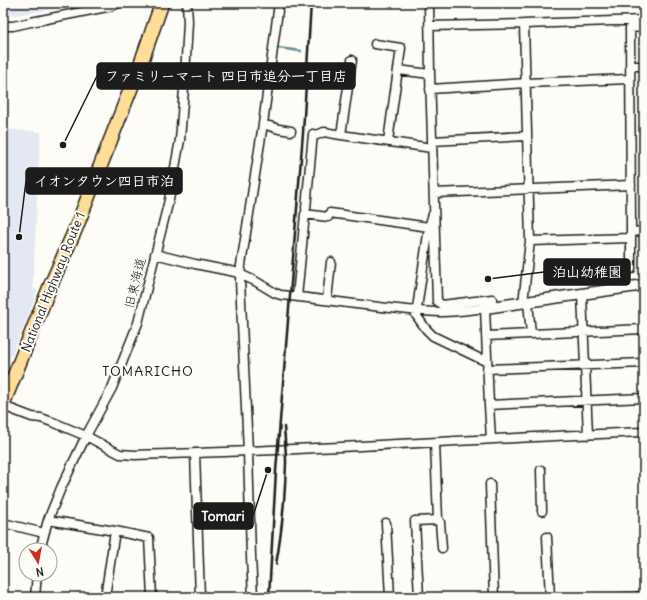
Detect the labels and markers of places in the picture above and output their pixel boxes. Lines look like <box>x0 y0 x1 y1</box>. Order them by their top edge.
callout: ファミリーマート 四日市追分一丁目店 <box>97 63 355 89</box>
callout: イオンタウン四日市泊 <box>26 168 182 194</box>
callout: 泊山幼稚園 <box>544 259 630 285</box>
callout: Tomari <box>194 503 253 529</box>

